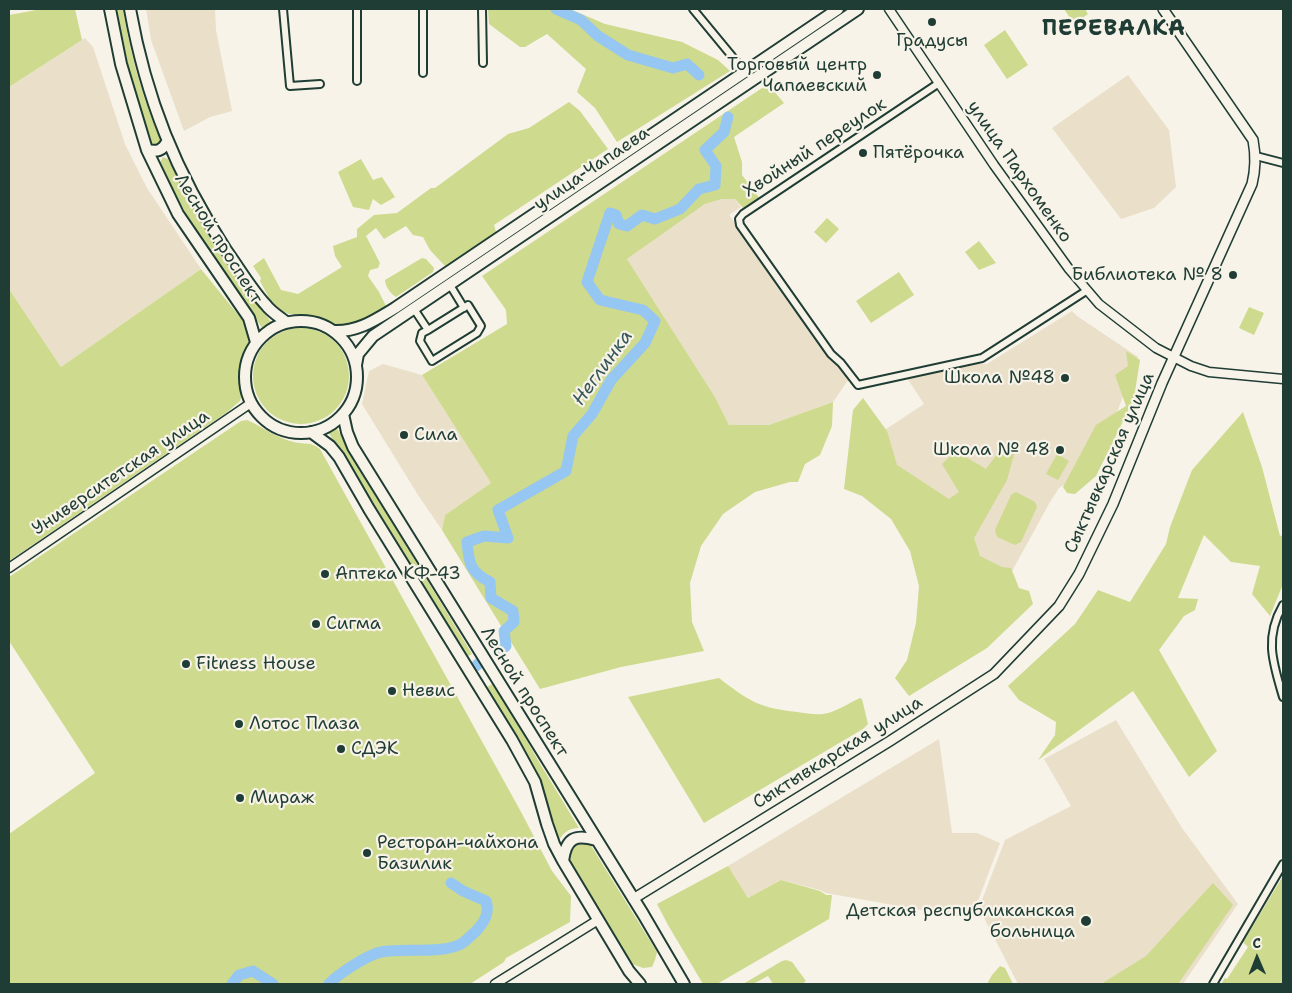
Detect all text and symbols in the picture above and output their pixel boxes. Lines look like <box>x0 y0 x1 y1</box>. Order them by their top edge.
marker: Градусы <box>926 16 938 28</box>
district label: ПЕРЕВАЛКА <box>1041 16 1187 42</box>
place label: Градусы <box>896 30 968 52</box>
place label: Торговый центр Чапаевский <box>727 54 867 96</box>
marker: Торговый центр Чапаевский <box>871 69 883 81</box>
street label: Хвойный переулок <box>739 94 891 202</box>
street label: улица Пархоменко <box>962 97 1076 247</box>
street label: улица Чапаева <box>530 122 654 216</box>
place label: Пятёрочка <box>873 142 964 164</box>
marker: Пятёрочка <box>857 147 869 159</box>
street label: Лесной проспект <box>169 170 267 308</box>
place label: Библиотека № 8 <box>1071 264 1223 286</box>
marker: Библиотека № 8 <box>1227 269 1239 281</box>
water label: Неглинка <box>568 326 638 410</box>
place label: Школа №48 <box>944 367 1055 389</box>
street label: Сыктывкарская улица <box>1060 369 1160 557</box>
marker: Школа №48 <box>1059 372 1071 384</box>
street label: Университетская улица <box>28 406 214 540</box>
place label: Сила <box>414 424 458 446</box>
marker: Сила <box>398 429 410 441</box>
place label: Школа № 48 <box>933 439 1050 461</box>
marker: Школа № 48 <box>1054 444 1066 456</box>
place label: Аптека КФ-43 <box>335 563 461 585</box>
marker: Аптека КФ-43 <box>319 568 331 580</box>
place label: Сигма <box>326 613 381 635</box>
marker: Сигма <box>310 618 322 630</box>
street label: Лесной проспект <box>475 623 573 761</box>
place label: Fitness House <box>196 653 316 675</box>
marker: Fitness House <box>180 658 192 670</box>
place label: Невис <box>402 680 455 702</box>
marker: Невис <box>386 685 398 697</box>
street label: Сыктывкарская улица <box>749 692 927 814</box>
place label: Лотос Плаза <box>249 713 359 735</box>
marker: Лотос Плаза <box>233 718 245 730</box>
place label: СДЭК <box>351 738 398 760</box>
marker: СДЭК <box>335 743 347 755</box>
place label: Мираж <box>250 787 314 809</box>
marker: Мираж <box>234 792 246 804</box>
place label: Ресторан-чайхона Базилик <box>377 832 538 874</box>
marker: Ресторан-чайхона Базилик <box>361 847 373 859</box>
place label: Детская республиканская больница <box>846 900 1075 942</box>
marker: Детская республиканская больница <box>1079 914 1093 928</box>
north arrow <box>1232 933 1282 983</box>
text: С <box>1252 934 1261 952</box>

